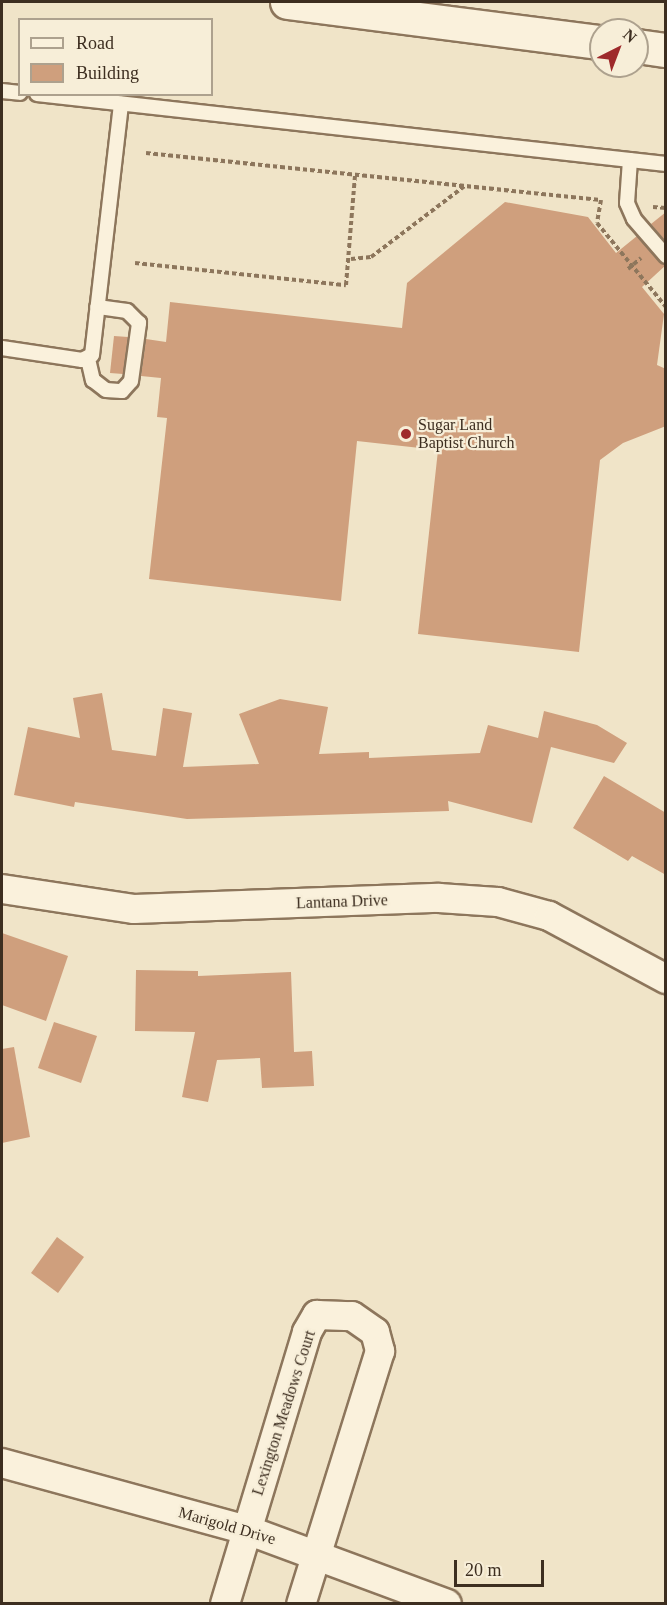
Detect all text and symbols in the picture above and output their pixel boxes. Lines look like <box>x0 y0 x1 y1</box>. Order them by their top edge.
legend <box>18 18 213 96</box>
north arrow <box>589 18 649 78</box>
text: N <box>620 26 640 46</box>
text: Road <box>76 33 114 53</box>
text: Building <box>76 63 139 83</box>
place label: Sugar Land Baptist Church <box>418 415 514 453</box>
marker: Sugar Land Baptist Church <box>399 427 413 441</box>
street label: Lantana Drive <box>296 891 388 913</box>
street label: Lexington Meadows Court <box>248 1328 320 1498</box>
street label: Marigold Drive <box>176 1503 278 1549</box>
scale bar <box>457 1548 547 1586</box>
text: 20 m <box>465 1560 502 1580</box>

